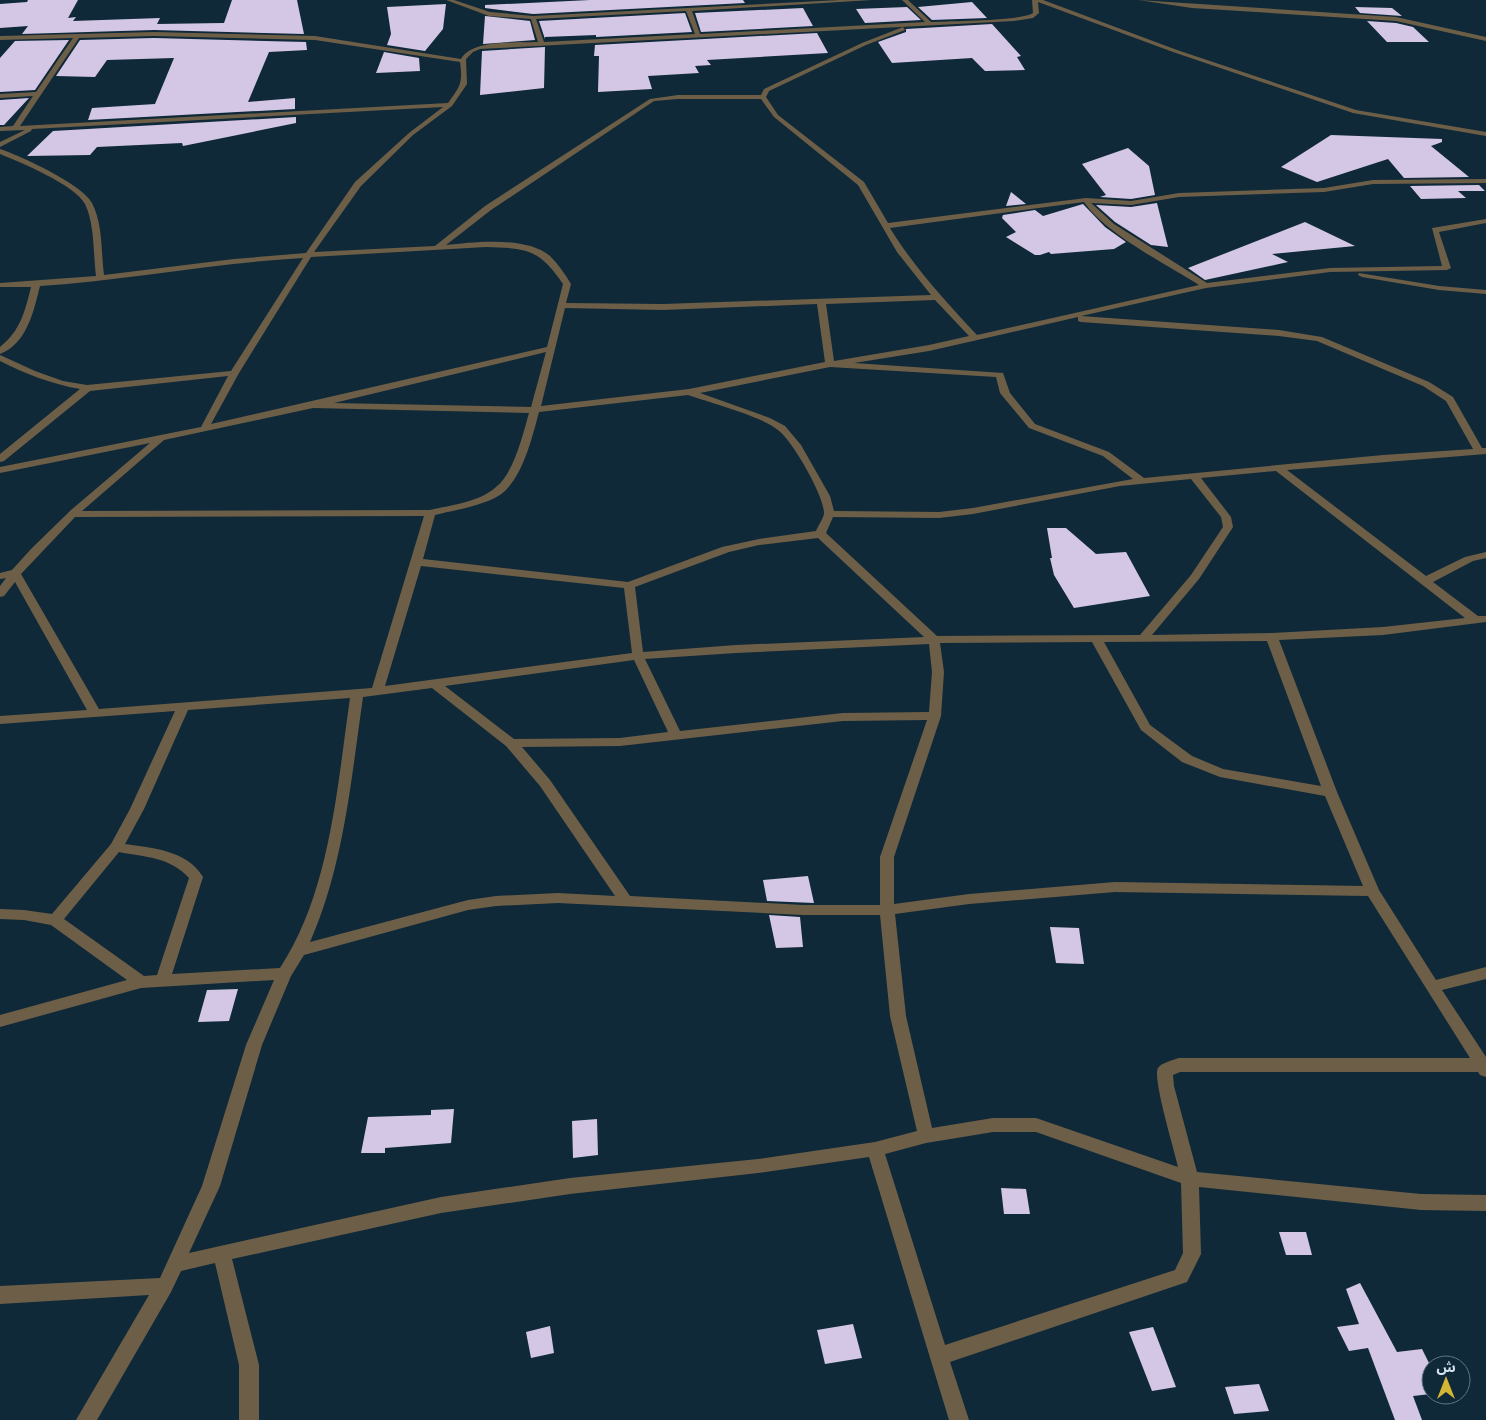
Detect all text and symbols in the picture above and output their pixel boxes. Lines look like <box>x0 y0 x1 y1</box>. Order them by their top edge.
north arrow <box>1421 1355 1471 1405</box>
text: ش <box>1436 1359 1456 1375</box>

